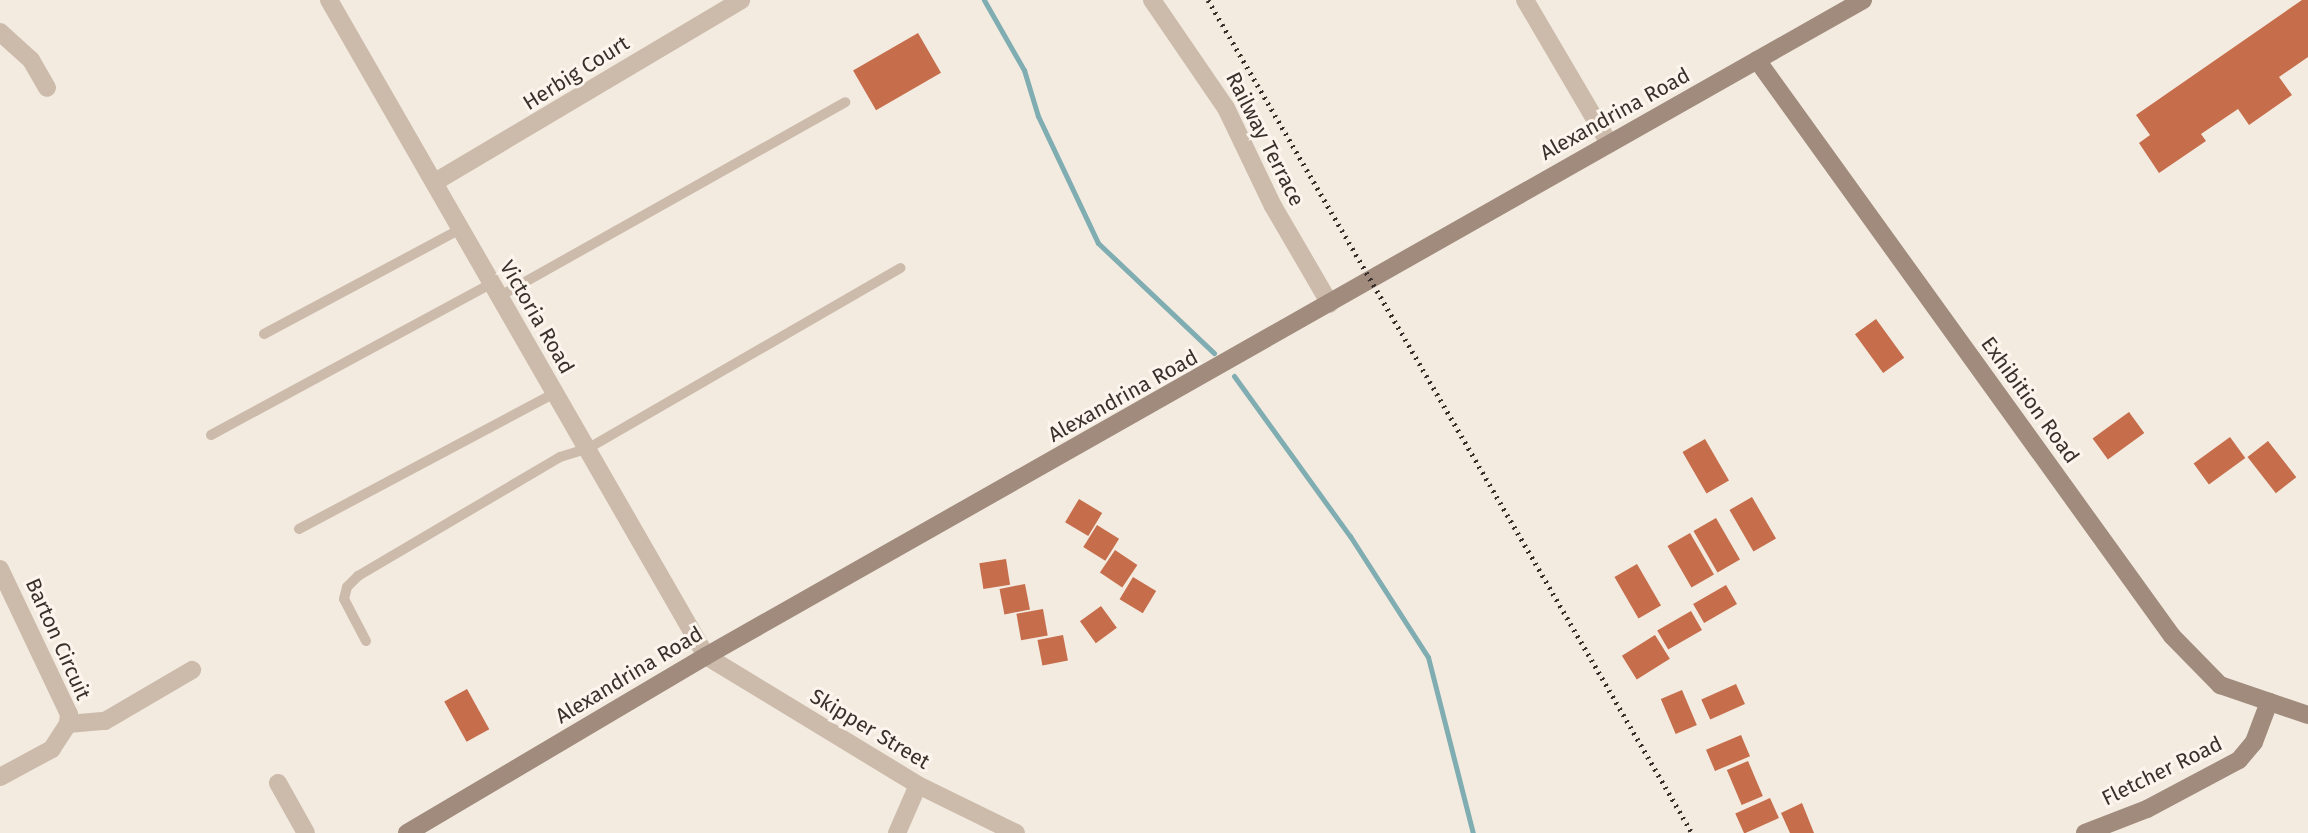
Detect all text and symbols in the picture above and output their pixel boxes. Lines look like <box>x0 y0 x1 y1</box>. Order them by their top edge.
street label: Herbig Court <box>518 30 634 116</box>
street label: Alexandrina Road <box>1536 62 1694 166</box>
street label: Railway Terrace <box>1220 68 1310 210</box>
street label: Victoria Road <box>494 256 580 378</box>
street label: Exhibition Road <box>1976 332 2084 468</box>
street label: Alexandrina Road <box>1044 344 1202 448</box>
street label: Barton Circuit <box>20 574 96 704</box>
street label: Alexandrina Road <box>551 621 707 729</box>
street label: Skipper Street <box>806 683 934 775</box>
street label: Fletcher Road <box>2098 731 2226 811</box>

